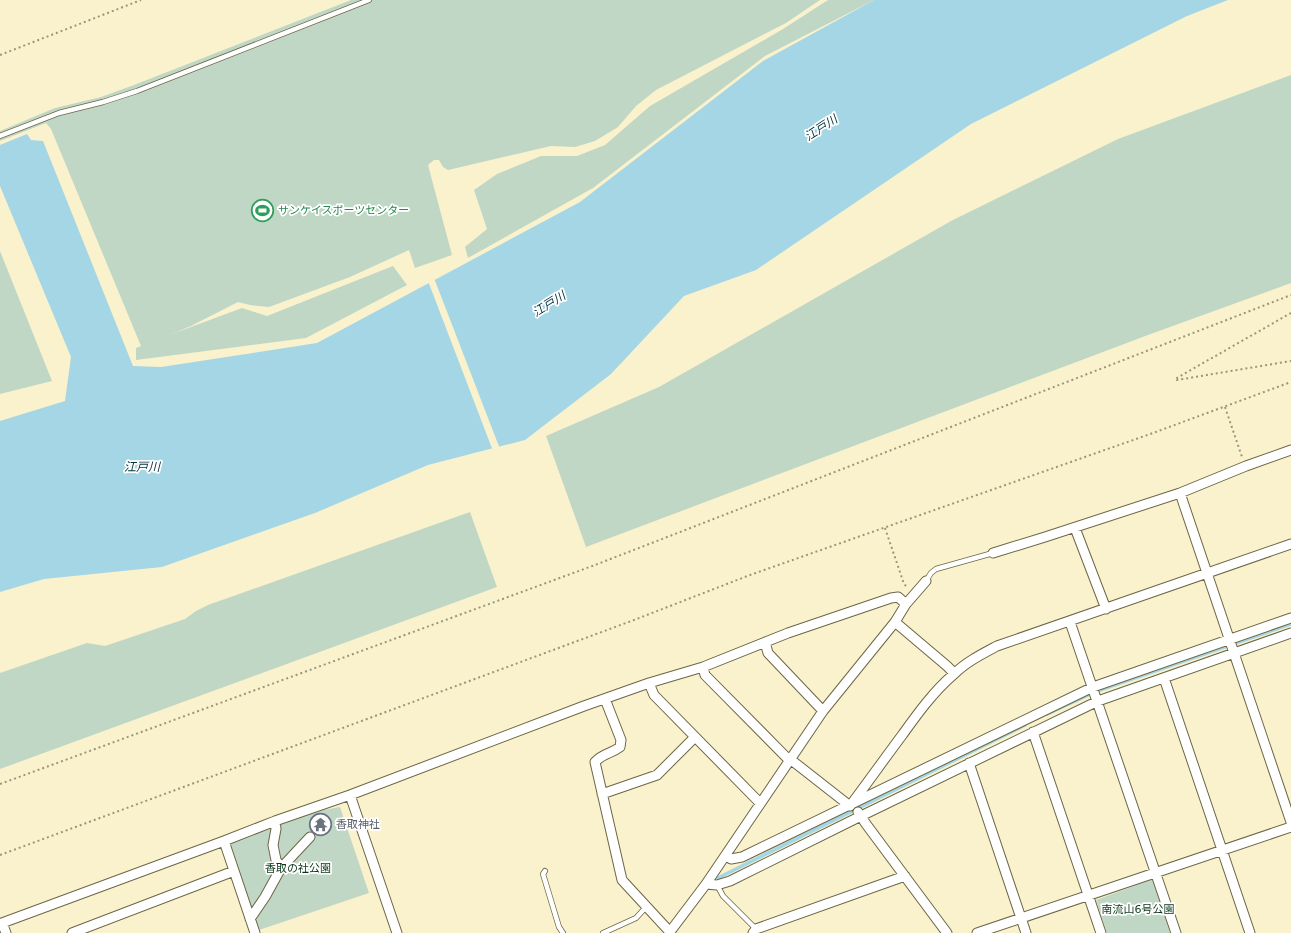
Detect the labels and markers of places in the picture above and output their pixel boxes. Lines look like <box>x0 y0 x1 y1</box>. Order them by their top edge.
sports icon: サンケイスポーツセンター <box>249 197 275 223</box>
place label: サンケイスポーツセンター <box>278 204 409 217</box>
temple icon: 香取神社 <box>308 811 334 837</box>
place label: 香取神社 <box>336 818 380 831</box>

